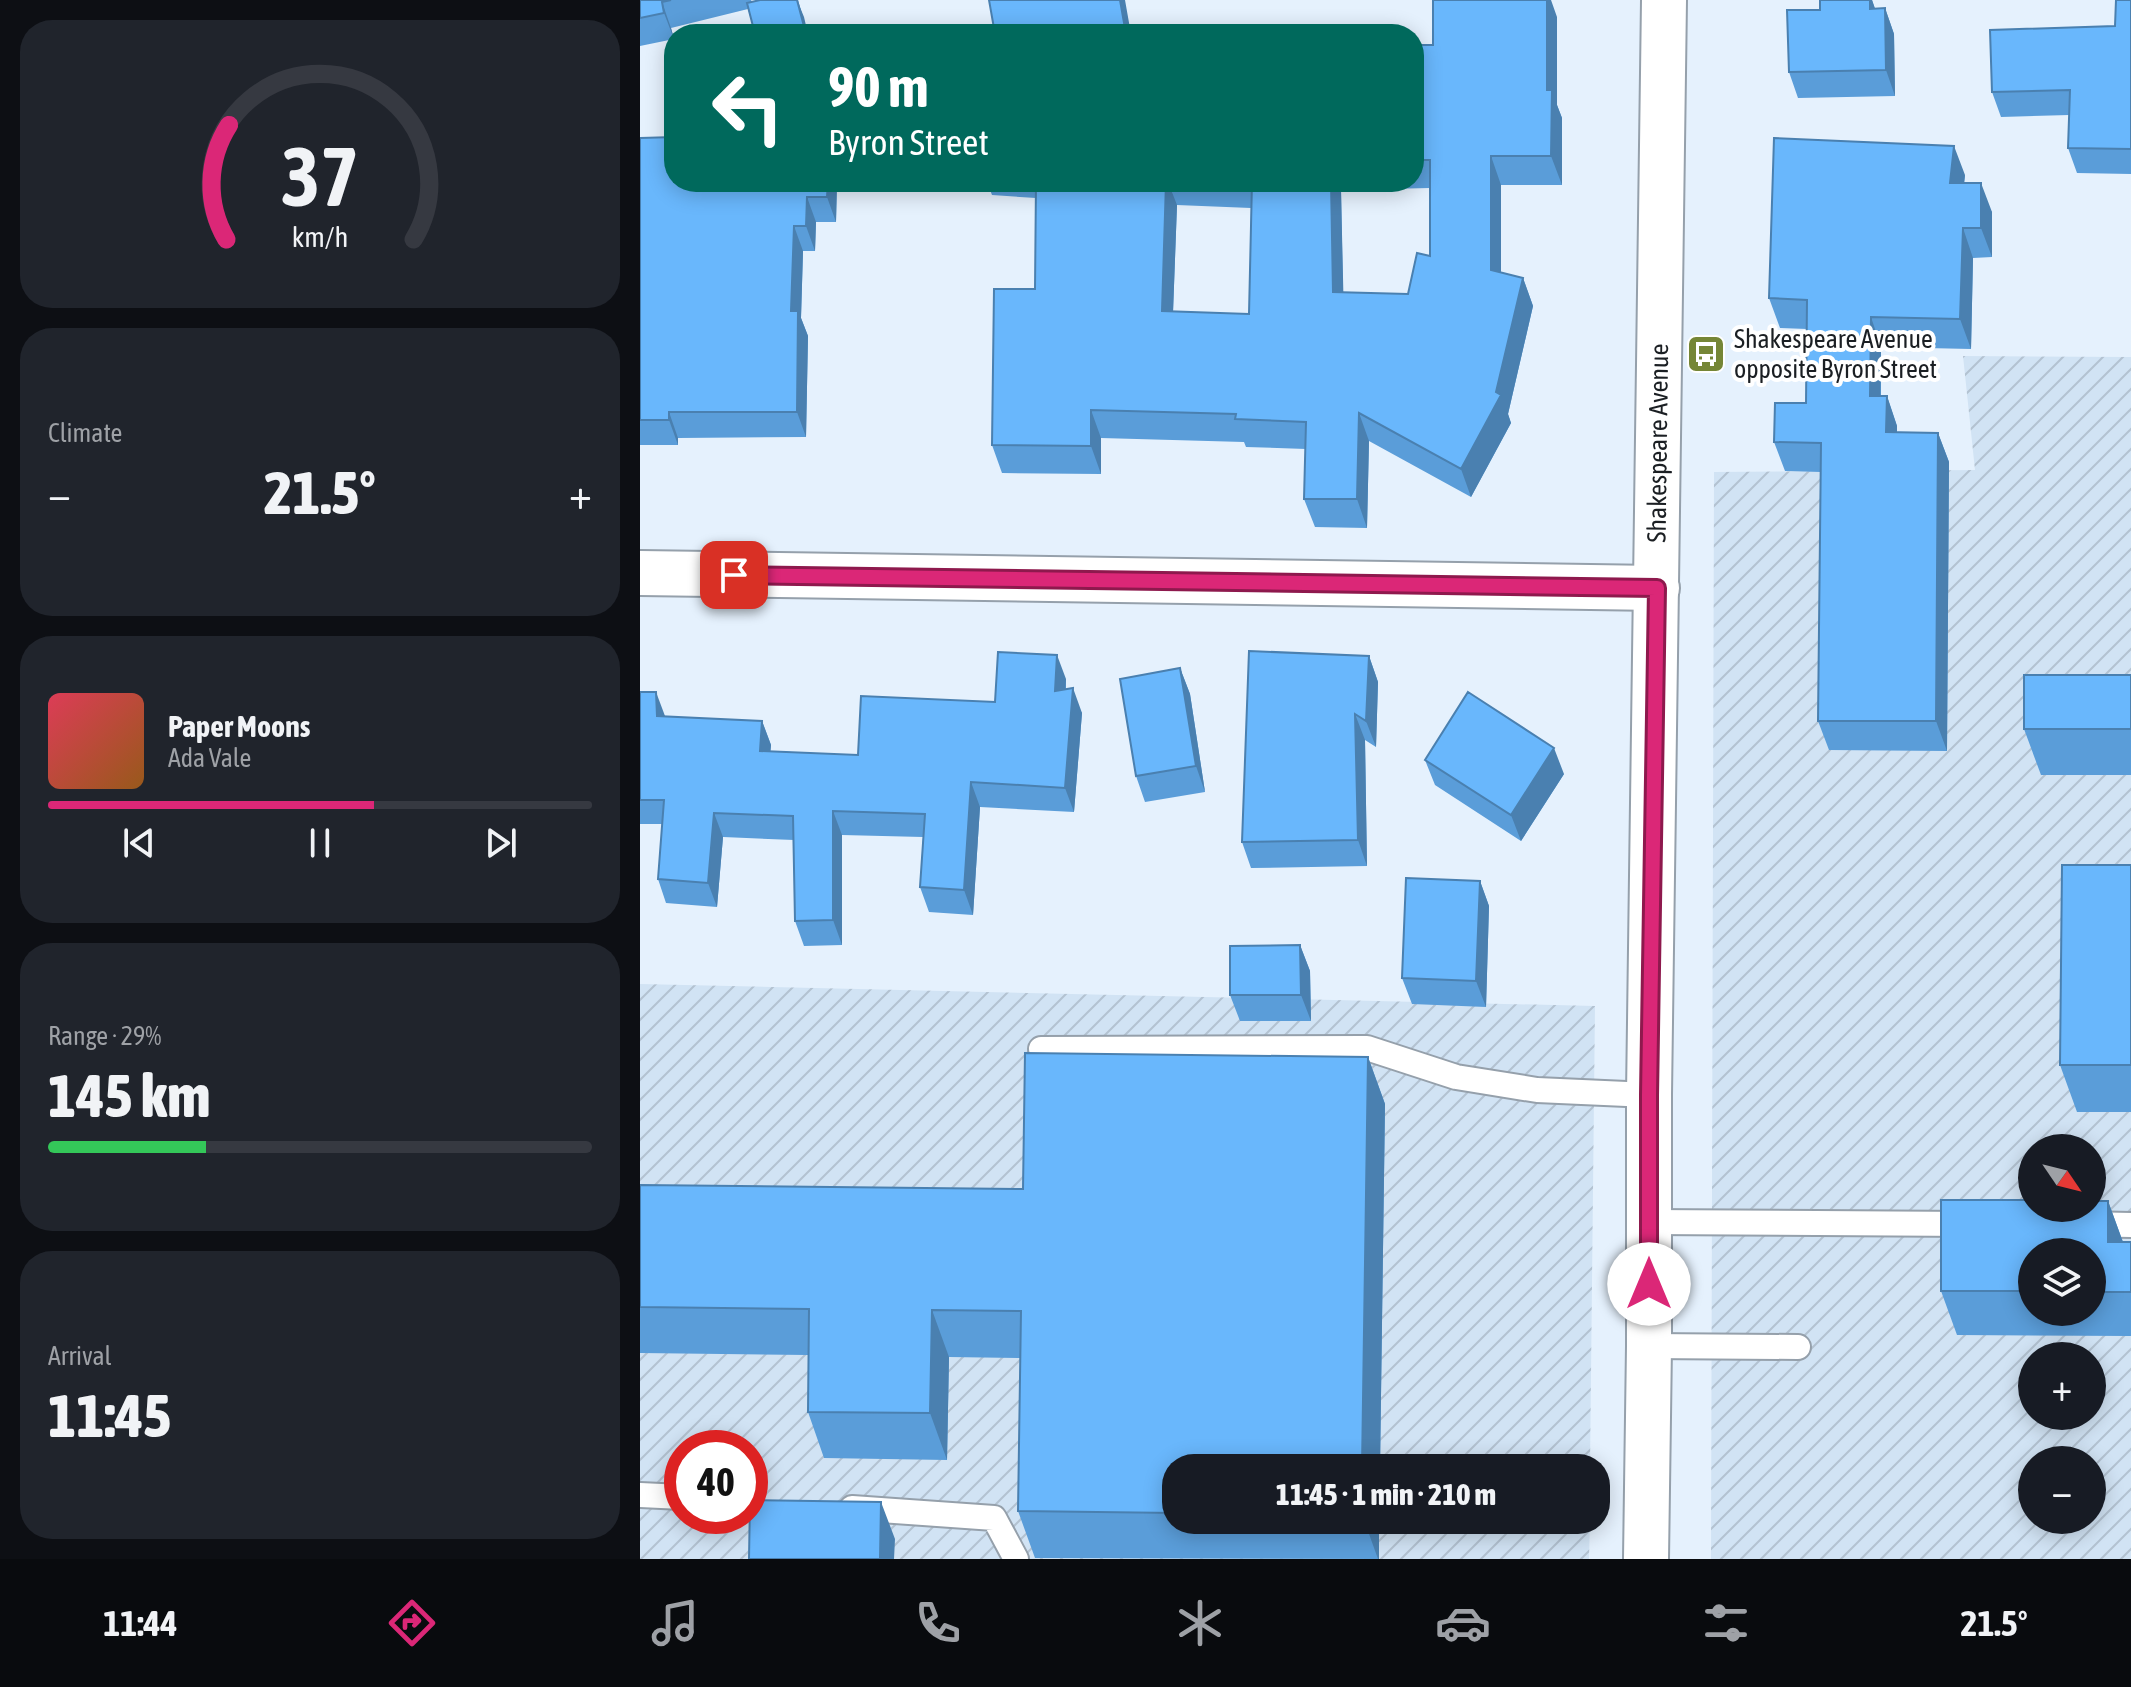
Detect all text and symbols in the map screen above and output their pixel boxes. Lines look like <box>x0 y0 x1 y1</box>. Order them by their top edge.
text: 90 m <box>828 55 929 119</box>
icon: left <box>696 56 800 160</box>
text: Byron Street <box>828 121 989 163</box>
text: 37 <box>281 127 359 223</box>
text: km/h <box>292 220 348 253</box>
place label: Shakespeare Avenue opposite Byron Street <box>1734 324 1937 384</box>
bus stop icon: Shakespeare Avenue opposite Byron Street <box>1685 333 1727 375</box>
street label: Shakespeare Avenue <box>1642 343 1674 543</box>
text: Climate <box>48 418 122 448</box>
text: 21.5° <box>264 458 376 527</box>
text: − <box>48 468 71 518</box>
text: + <box>569 468 592 518</box>
pin <box>700 541 768 609</box>
icon: arrive <box>712 553 756 597</box>
text: Paper Moons <box>168 709 310 743</box>
text: Ada Vale <box>168 743 251 773</box>
icon: previous <box>117 821 161 865</box>
icon: pause <box>298 821 342 865</box>
icon: next <box>479 821 523 865</box>
text: Range · 29% <box>48 1021 161 1051</box>
text: 145 km <box>48 1061 210 1130</box>
north arrow <box>2018 1134 2106 1222</box>
map controls <box>2018 1134 2106 1534</box>
button: layers <box>2018 1238 2106 1326</box>
position arrow <box>1607 1242 1691 1326</box>
text: Arrival <box>48 1341 112 1371</box>
button: + <box>2018 1342 2106 1430</box>
text: 11:45 <box>48 1381 171 1450</box>
speed limit sign: 40 <box>664 1430 768 1534</box>
button: − <box>2018 1446 2106 1534</box>
text: 11:45 · 1 min · 210 m <box>1276 1477 1496 1511</box>
icon: directions <box>384 1595 440 1651</box>
icon: music <box>647 1595 703 1651</box>
icon: phone <box>910 1595 966 1651</box>
icon: climate <box>1172 1595 1228 1651</box>
icon: car <box>1435 1595 1491 1651</box>
icon: filters <box>1698 1595 1754 1651</box>
text: 11:44 <box>103 1602 177 1644</box>
text: 21.5° <box>1960 1602 2028 1644</box>

